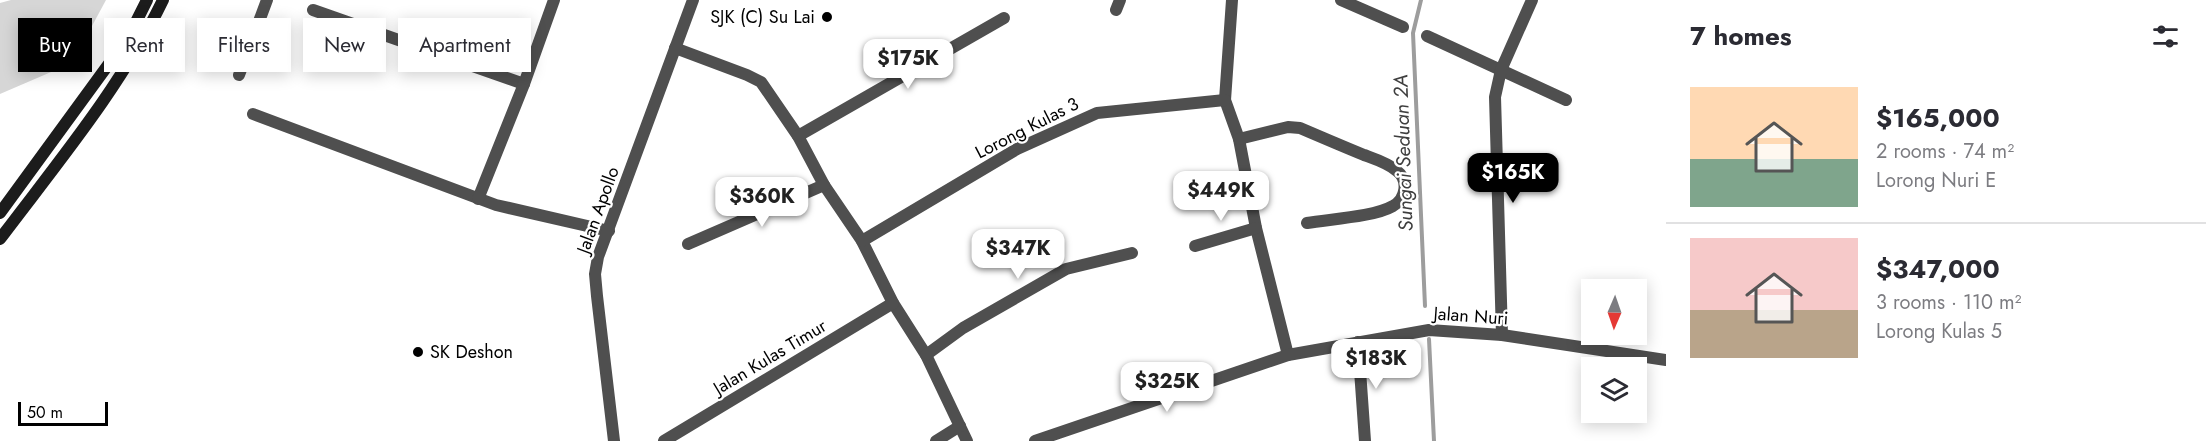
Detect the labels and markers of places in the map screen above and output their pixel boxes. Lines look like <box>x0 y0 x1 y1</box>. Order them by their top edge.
place label: SJK (C) Su Lai <box>710 4 815 30</box>
marker: SJK (C) Su Lai <box>820 10 834 24</box>
pin: $175K <box>866 39 950 90</box>
pin: $165K <box>1471 153 1555 204</box>
pin: $449K <box>1179 171 1263 222</box>
pin: $360K <box>720 177 804 228</box>
pin: $347K <box>976 229 1060 280</box>
place label: SK Deshon <box>430 339 513 365</box>
pin: $183K <box>1334 339 1418 390</box>
marker: SK Deshon <box>411 345 425 359</box>
pin: $325K <box>1125 362 1209 413</box>

